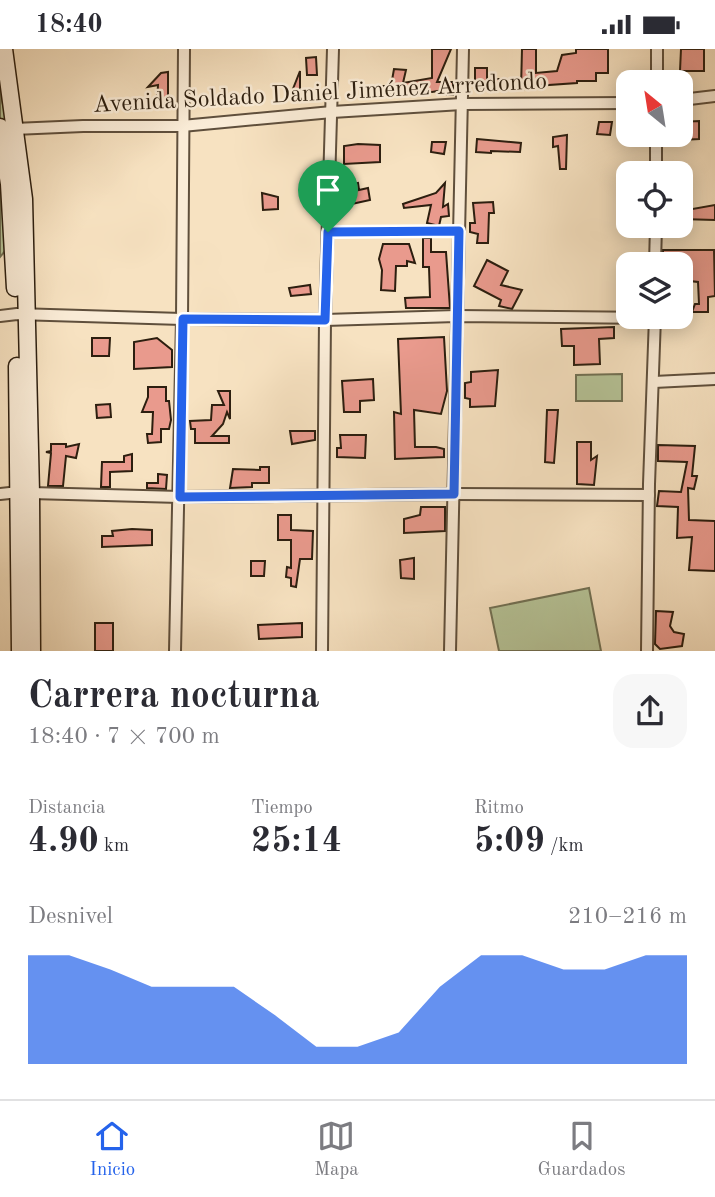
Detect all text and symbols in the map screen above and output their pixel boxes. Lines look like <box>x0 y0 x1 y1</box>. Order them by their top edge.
text: 18:40 <box>35 12 103 38</box>
street label: Avenida Soldado Daniel Jiménez Arredondo <box>92 70 548 118</box>
north arrow <box>616 70 693 147</box>
map controls <box>616 70 693 329</box>
pin <box>298 160 358 232</box>
button: locate <box>616 161 693 238</box>
icon: arrive <box>309 171 347 209</box>
button: layers <box>616 252 693 329</box>
button: share <box>613 674 687 748</box>
text: Carrera nocturna <box>28 678 319 716</box>
text: 18:40 · 7 × 700 m <box>28 725 220 748</box>
text: Distancia <box>28 799 105 818</box>
text: Tiempo <box>251 799 313 818</box>
text: Ritmo <box>474 799 524 818</box>
text: 4.90 <box>28 824 99 859</box>
text: 25:14 <box>251 824 342 859</box>
text: 5:09 <box>474 824 545 859</box>
text: km <box>99 837 129 856</box>
text: /km <box>545 837 584 856</box>
text: Desnivel <box>28 905 113 928</box>
text: 210–216 m <box>568 905 687 928</box>
tab: Inicio <box>89 1117 135 1182</box>
tab: Mapa <box>314 1117 359 1182</box>
tab: Guardados <box>538 1117 626 1182</box>

